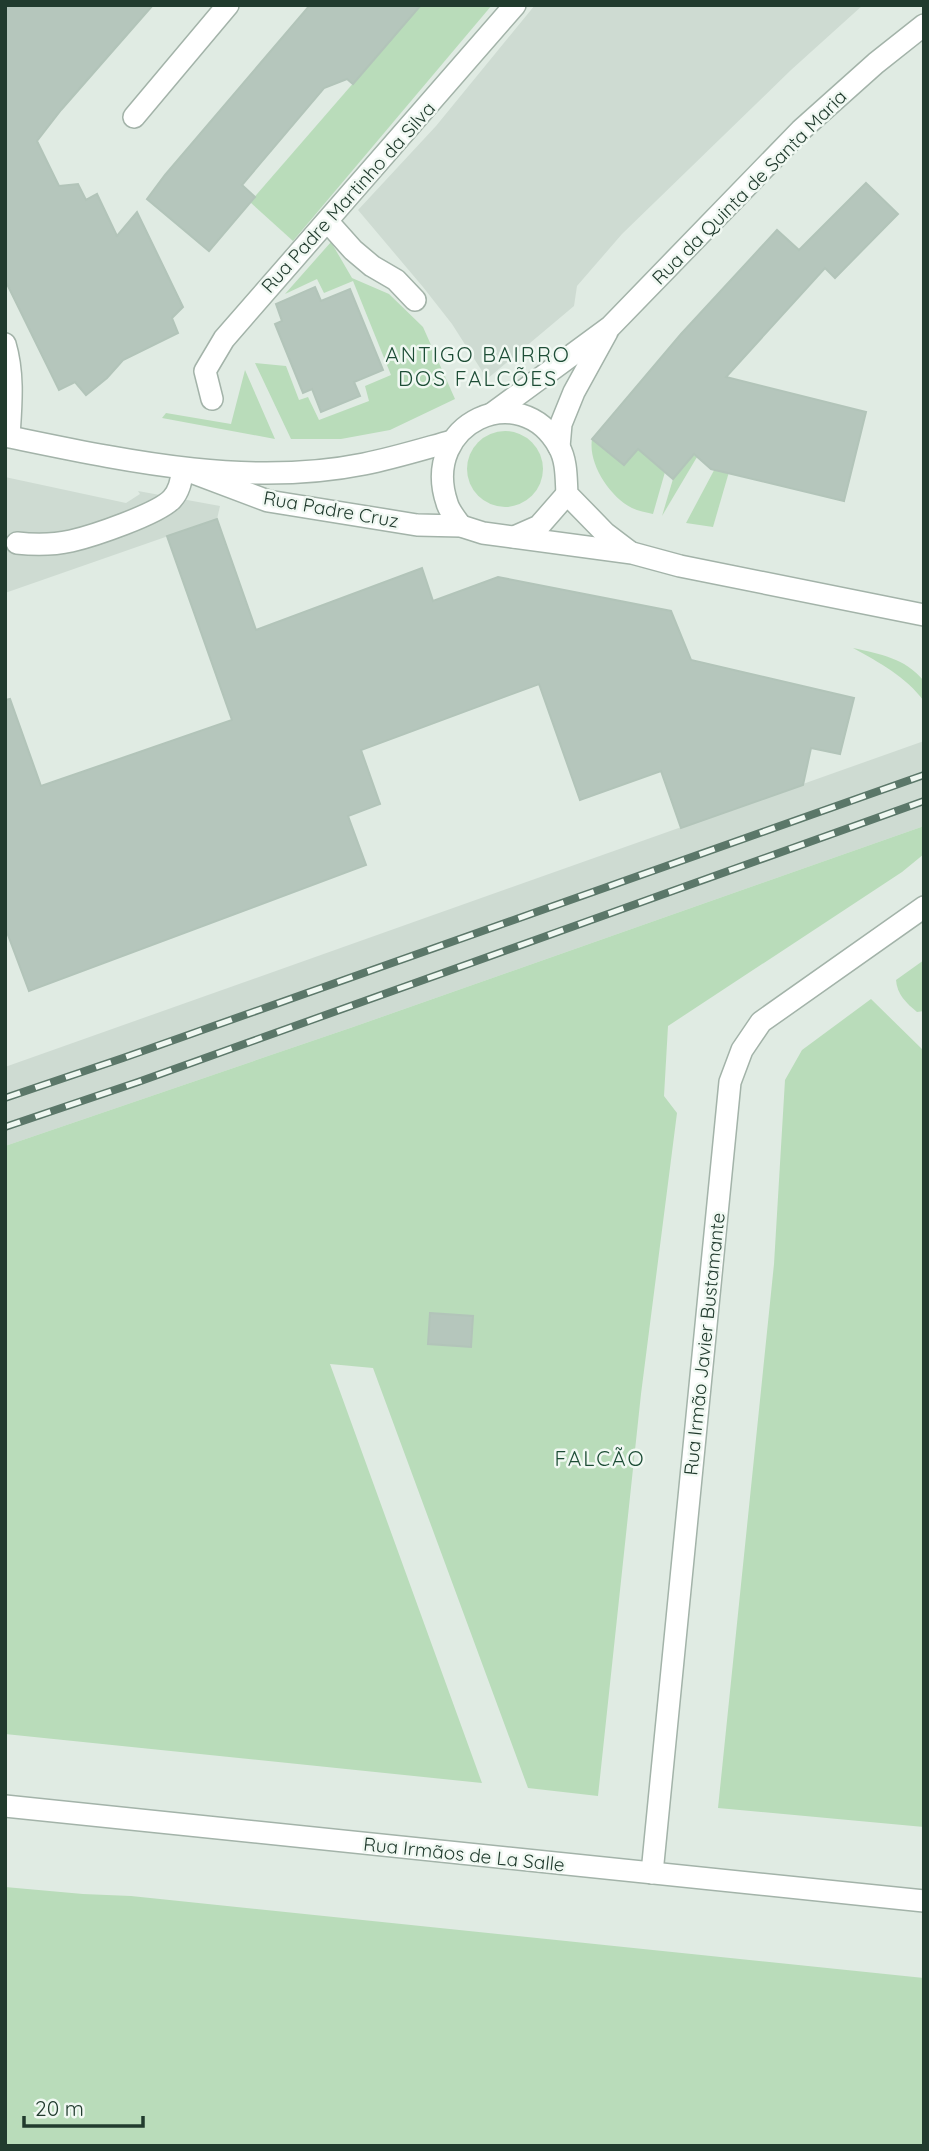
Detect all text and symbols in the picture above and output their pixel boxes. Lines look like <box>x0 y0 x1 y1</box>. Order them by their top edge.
street label: Rua da Quinta de Santa Maria <box>647 85 851 289</box>
street label: Rua Padre Martinho da Silva <box>256 96 440 298</box>
district label: ANTIGO BAIRRO DOS FALCÕES <box>385 341 571 391</box>
street label: Rua Padre Cruz <box>262 485 400 533</box>
street label: Rua Irmão Javier Bustamante <box>678 1211 730 1477</box>
district label: FALCÃO <box>554 1445 646 1471</box>
street label: Rua Irmãos de La Salle <box>362 1831 566 1877</box>
scale bar <box>24 2084 144 2128</box>
text: 20 m <box>35 2095 84 2121</box>

